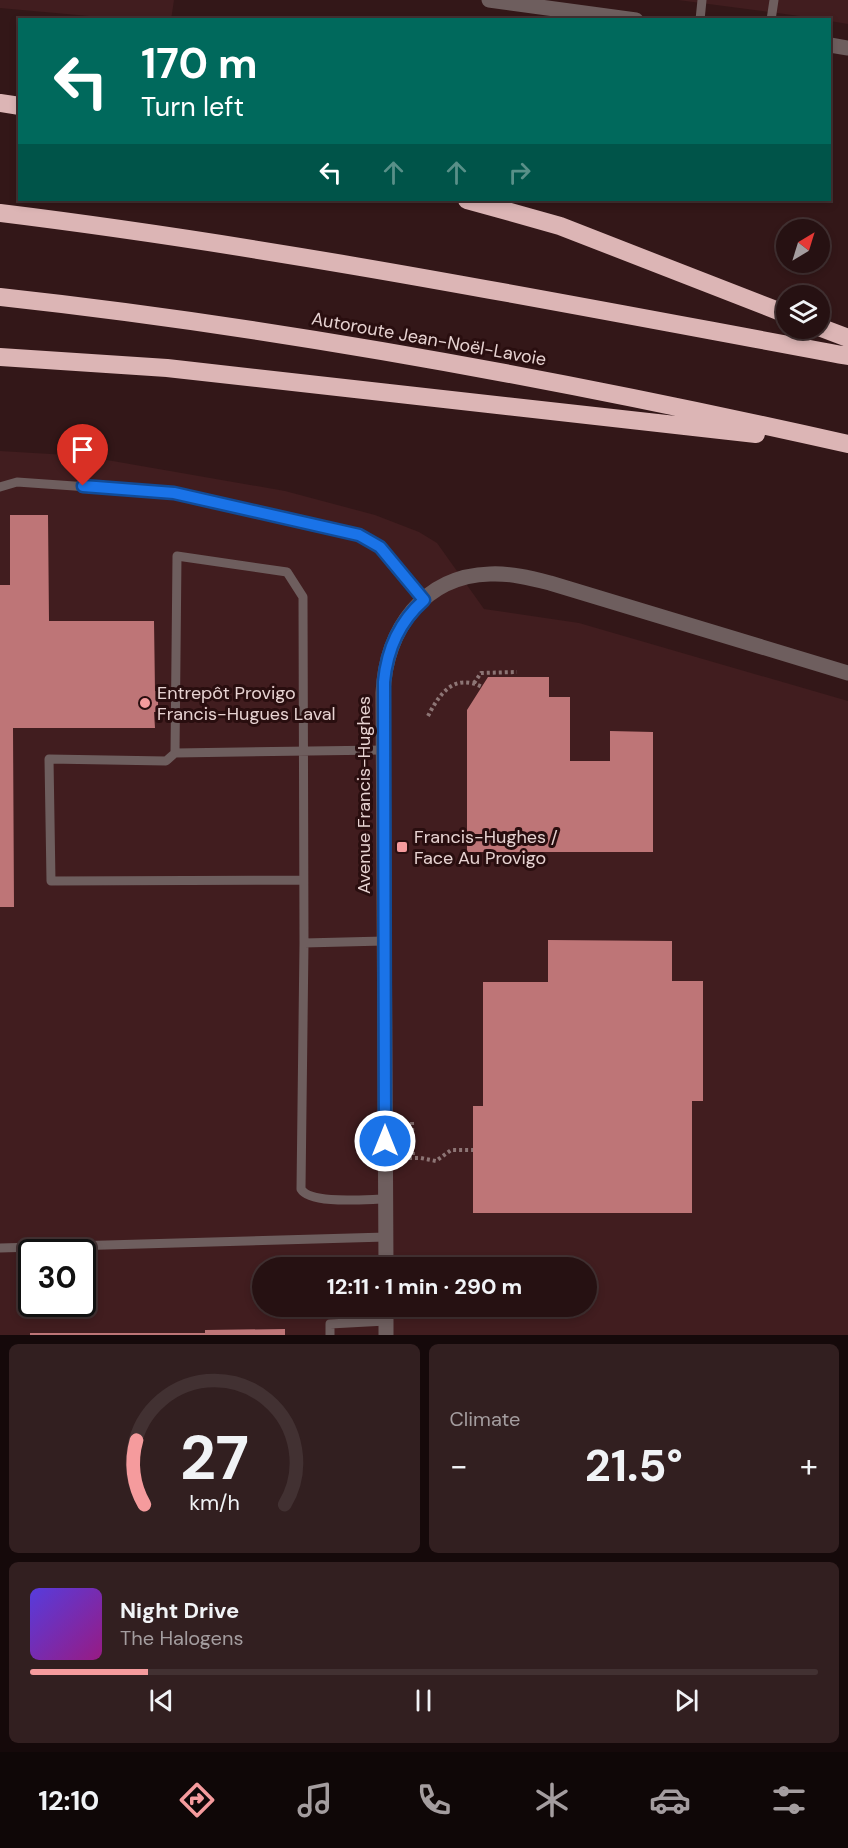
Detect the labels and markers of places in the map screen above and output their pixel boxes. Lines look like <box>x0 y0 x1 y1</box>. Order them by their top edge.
pin <box>57 424 108 486</box>
place label: Entrepôt Provigo Francis-Hugues Laval <box>157 681 336 726</box>
marker: Entrepôt Provigo Francis-Hugues Laval <box>138 696 152 710</box>
place label: Francis-Hughes / Face Au Provigo <box>414 825 558 870</box>
marker: Francis-Hughes / Face Au Provigo <box>395 840 409 854</box>

